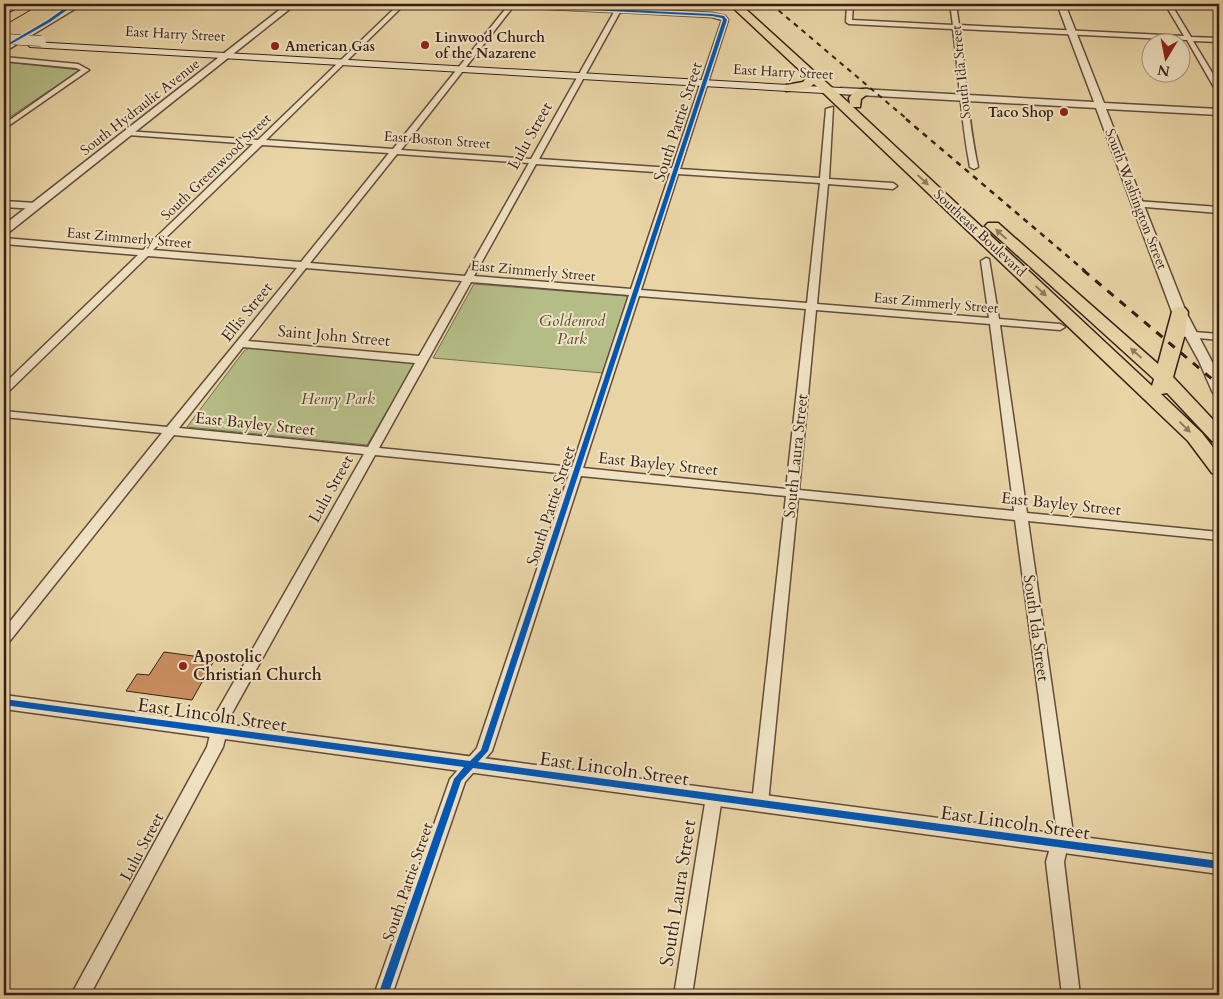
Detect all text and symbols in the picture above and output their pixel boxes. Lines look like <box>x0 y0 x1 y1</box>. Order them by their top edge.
street label: East Harry Street <box>124 22 226 46</box>
street label: South Ida Street <box>947 24 975 120</box>
place label: Linwood Church of the Nazarene <box>435 28 545 63</box>
north arrow <box>1140 32 1190 82</box>
place label: American Gas <box>285 37 375 56</box>
marker: Linwood Church of the Nazarene <box>419 39 431 51</box>
marker: American Gas <box>269 40 281 52</box>
street label: South Hydraulic Avenue <box>76 54 204 160</box>
street label: South Pattie Street <box>648 59 708 185</box>
street label: East Harry Street <box>732 60 834 84</box>
text: N <box>1156 60 1171 81</box>
street label: Lulu Street <box>502 98 558 174</box>
place label: Taco Shop <box>988 103 1054 122</box>
marker: Taco Shop <box>1058 106 1070 118</box>
street label: South Greenwood Street <box>157 109 276 225</box>
street label: South Washington Street <box>1100 126 1172 273</box>
street label: East Boston Street <box>383 127 491 153</box>
one-way arrow <box>917 174 929 186</box>
street label: Southeast Boulevard <box>930 185 1031 281</box>
street label: East Zimmerly Street <box>66 223 193 253</box>
one-way arrow <box>995 228 1008 239</box>
street label: East Zimmerly Street <box>470 256 597 286</box>
street label: Ellis Street <box>216 278 278 346</box>
one-way arrow <box>1035 285 1047 297</box>
street label: East Zimmerly Street <box>873 288 1000 318</box>
park label: Goldenrod Park <box>539 310 606 350</box>
street label: Saint John Street <box>277 320 391 352</box>
one-way arrow <box>1130 347 1142 359</box>
park label: Henry Park <box>301 388 375 410</box>
street label: South Laura Street <box>779 393 813 519</box>
street label: East Bayley Street <box>194 407 316 441</box>
one-way arrow <box>1178 421 1190 433</box>
street label: South Pattie Street <box>521 443 581 569</box>
street label: East Bayley Street <box>597 447 719 481</box>
street label: Lulu Street <box>303 451 359 527</box>
street label: East Bayley Street <box>1000 487 1122 521</box>
street label: South Ida Street <box>1018 573 1054 683</box>
place label: Apostolic Christian Church <box>193 646 322 686</box>
marker: Apostolic Christian Church <box>177 660 189 672</box>
street label: East Lincoln Street <box>136 692 288 738</box>
street label: East Lincoln Street <box>538 746 690 792</box>
street label: East Lincoln Street <box>939 800 1091 846</box>
street label: Lulu Street <box>115 809 169 885</box>
street label: South Laura Street <box>654 818 702 968</box>
street label: South Pattie Street <box>377 820 439 944</box>

